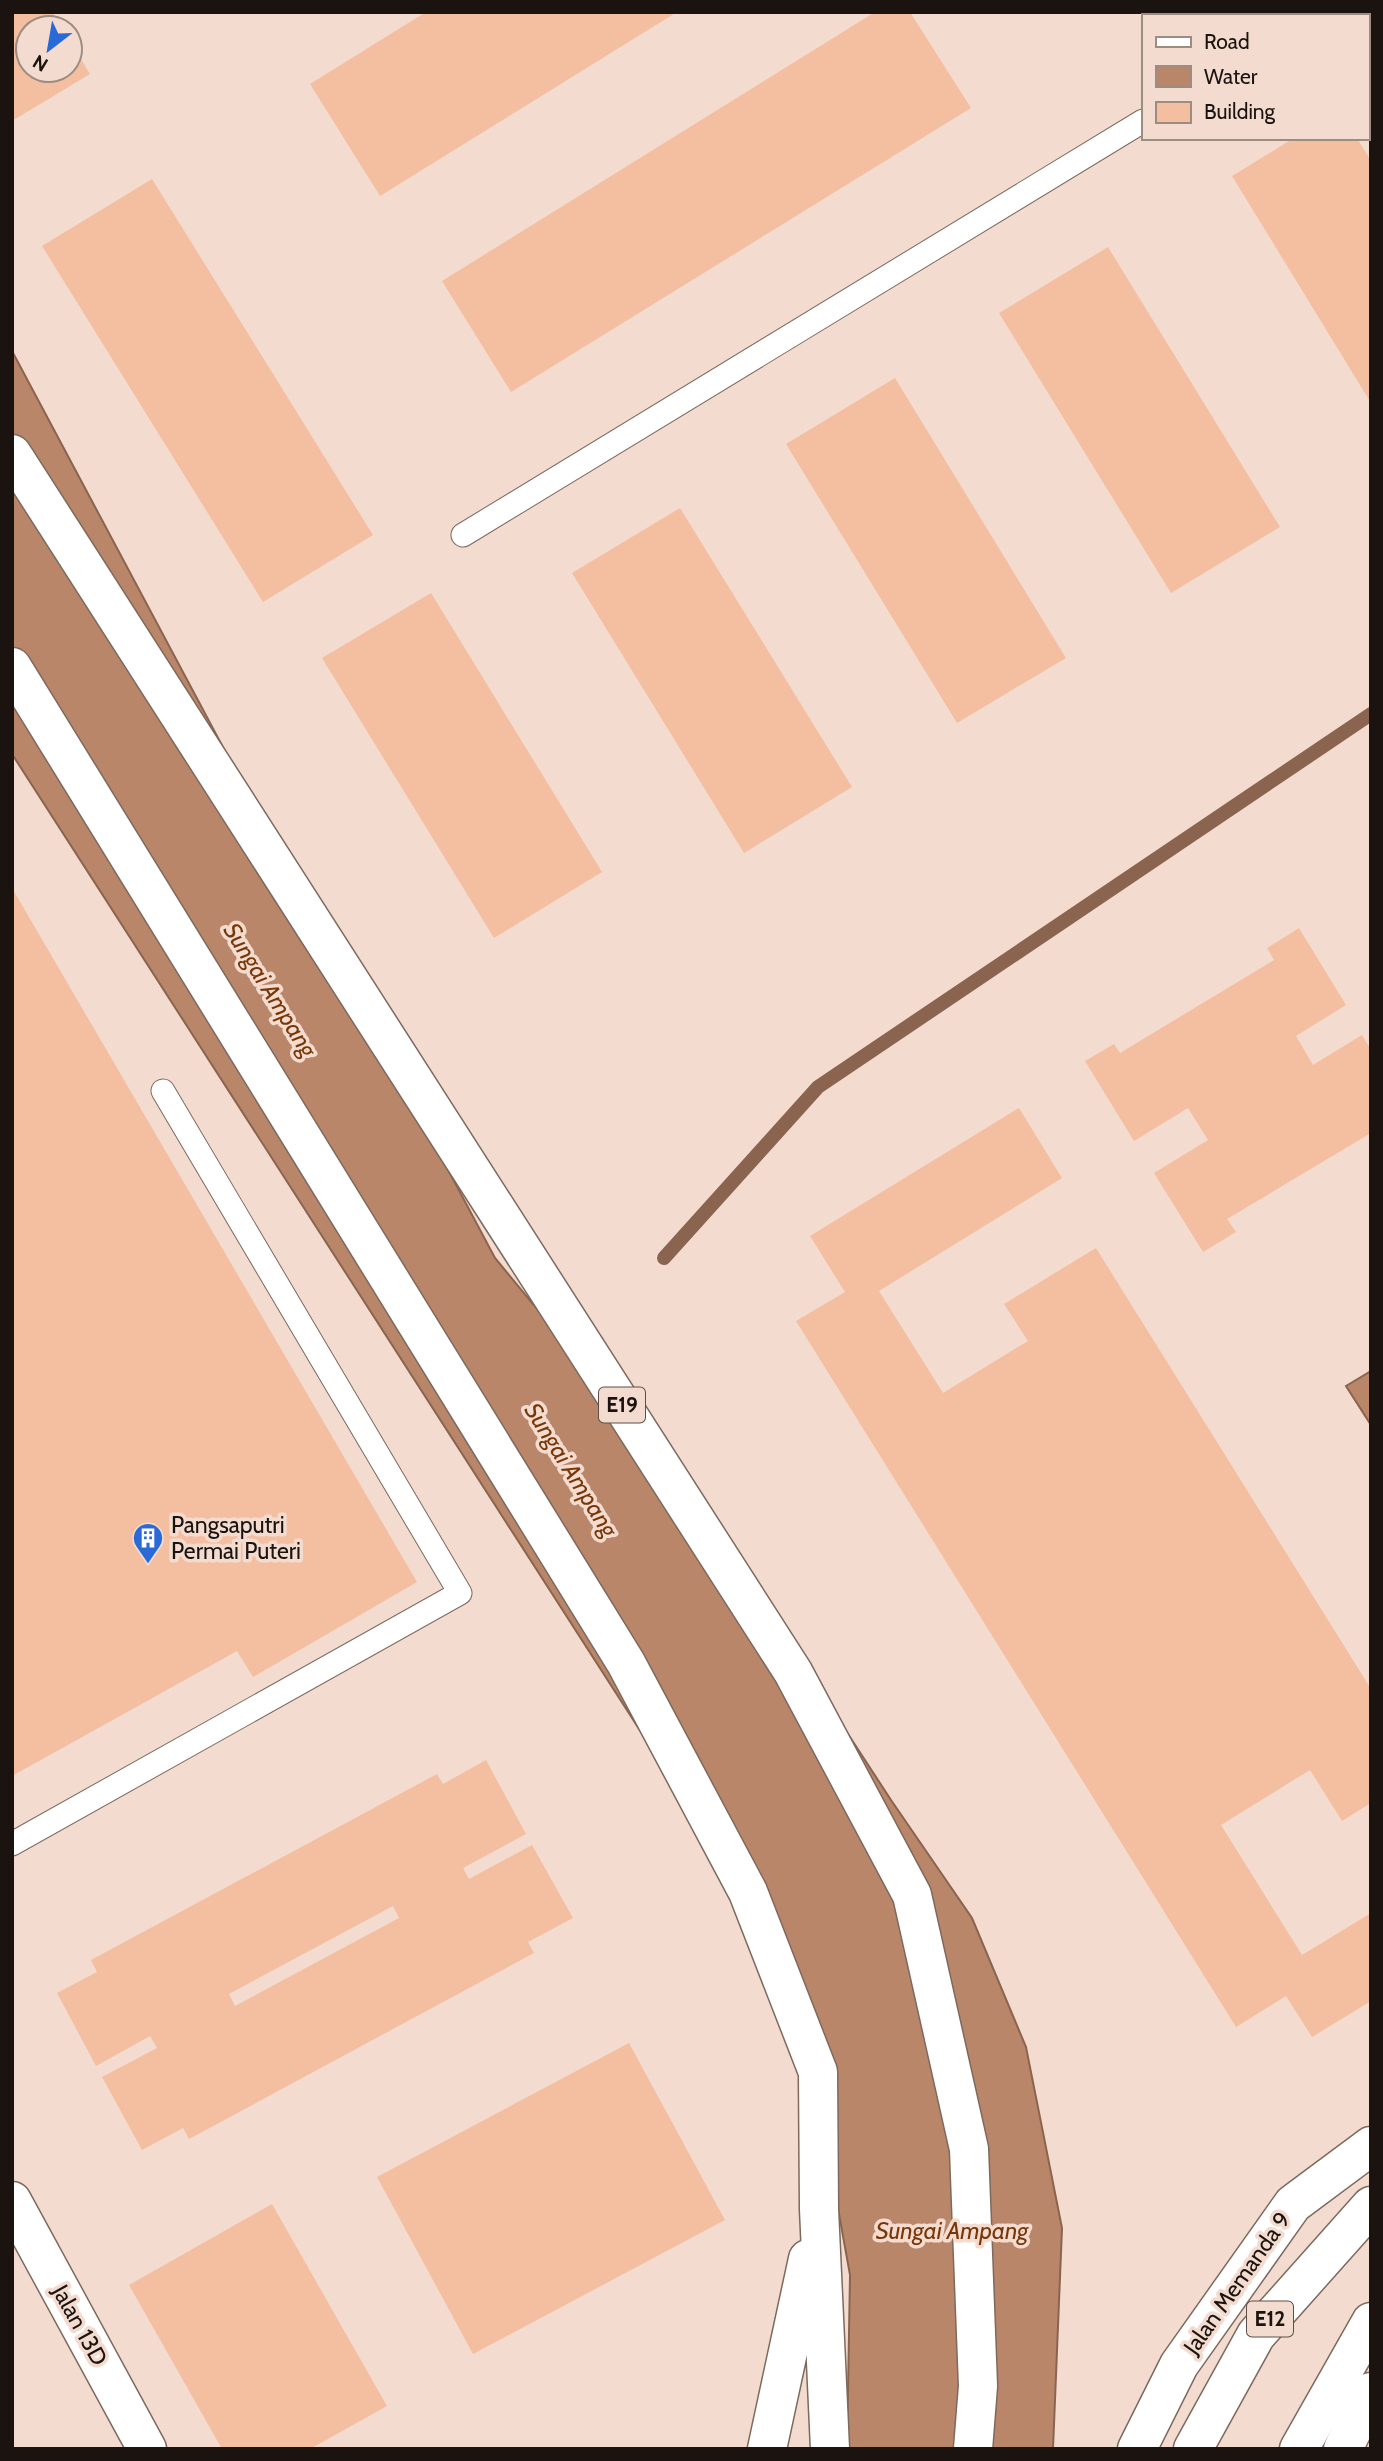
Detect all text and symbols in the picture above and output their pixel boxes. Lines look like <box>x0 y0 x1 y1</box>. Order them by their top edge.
north arrow <box>14 14 84 84</box>
legend <box>1142 14 1369 140</box>
text: Road <box>1204 29 1250 54</box>
text: N <box>29 50 52 76</box>
text: Water <box>1204 64 1258 89</box>
text: Building <box>1204 99 1276 124</box>
water label: Sungai Ampang <box>218 917 324 1063</box>
road number: E19 <box>599 1388 645 1422</box>
water label: Sungai Ampang <box>519 1397 625 1543</box>
place label: Pangsaputri Permai Puteri <box>171 1511 301 1565</box>
building icon: Pangsaputri Permai Puteri <box>131 1521 165 1565</box>
street label: Jalan Memanda 9 <box>1177 2206 1296 2360</box>
water label: Sungai Ampang <box>876 2216 1029 2245</box>
street label: Jalan 13D <box>46 2279 114 2370</box>
road number: E12 <box>1247 2302 1293 2336</box>

